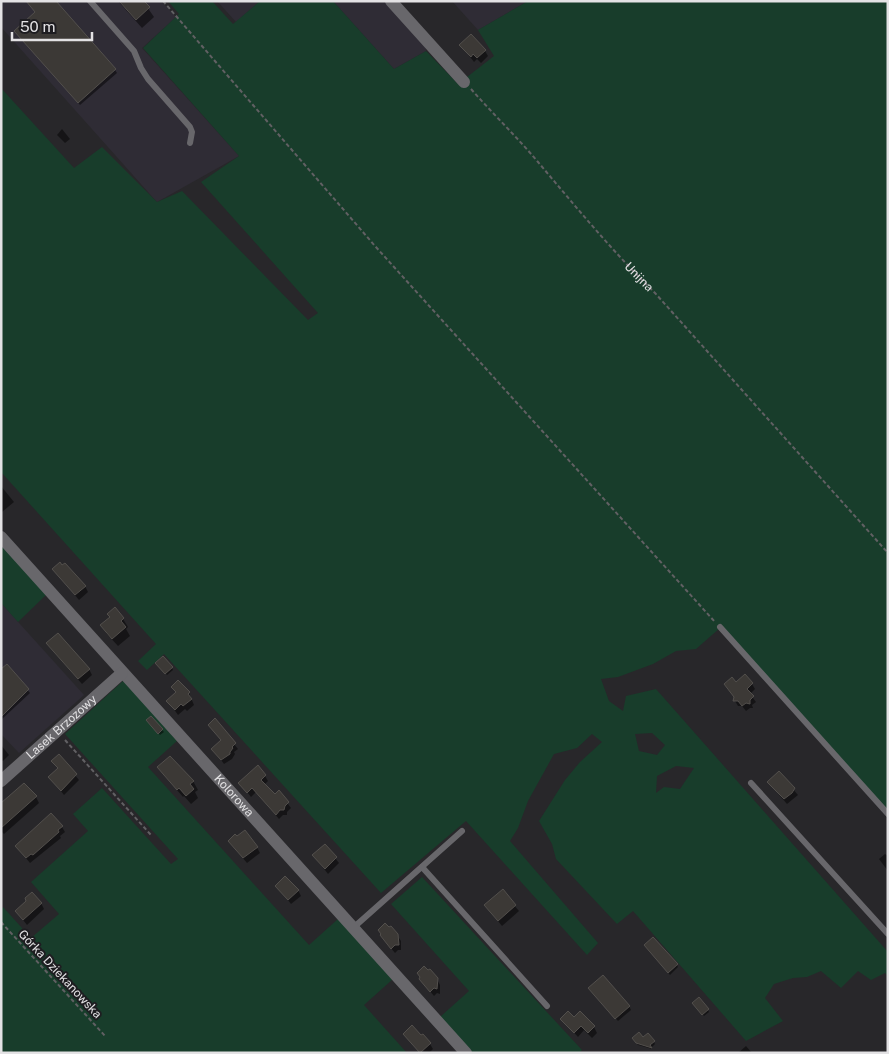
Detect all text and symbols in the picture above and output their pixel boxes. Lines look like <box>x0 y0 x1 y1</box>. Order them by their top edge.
scale bar <box>12 10 92 42</box>
text: 50 m <box>20 18 55 35</box>
street label: Unijna <box>622 259 656 294</box>
street label: Lasek Brzozowy <box>23 692 100 762</box>
street label: Kolorowa <box>211 772 257 820</box>
street label: Górka Dziekanowska <box>15 927 105 1021</box>

